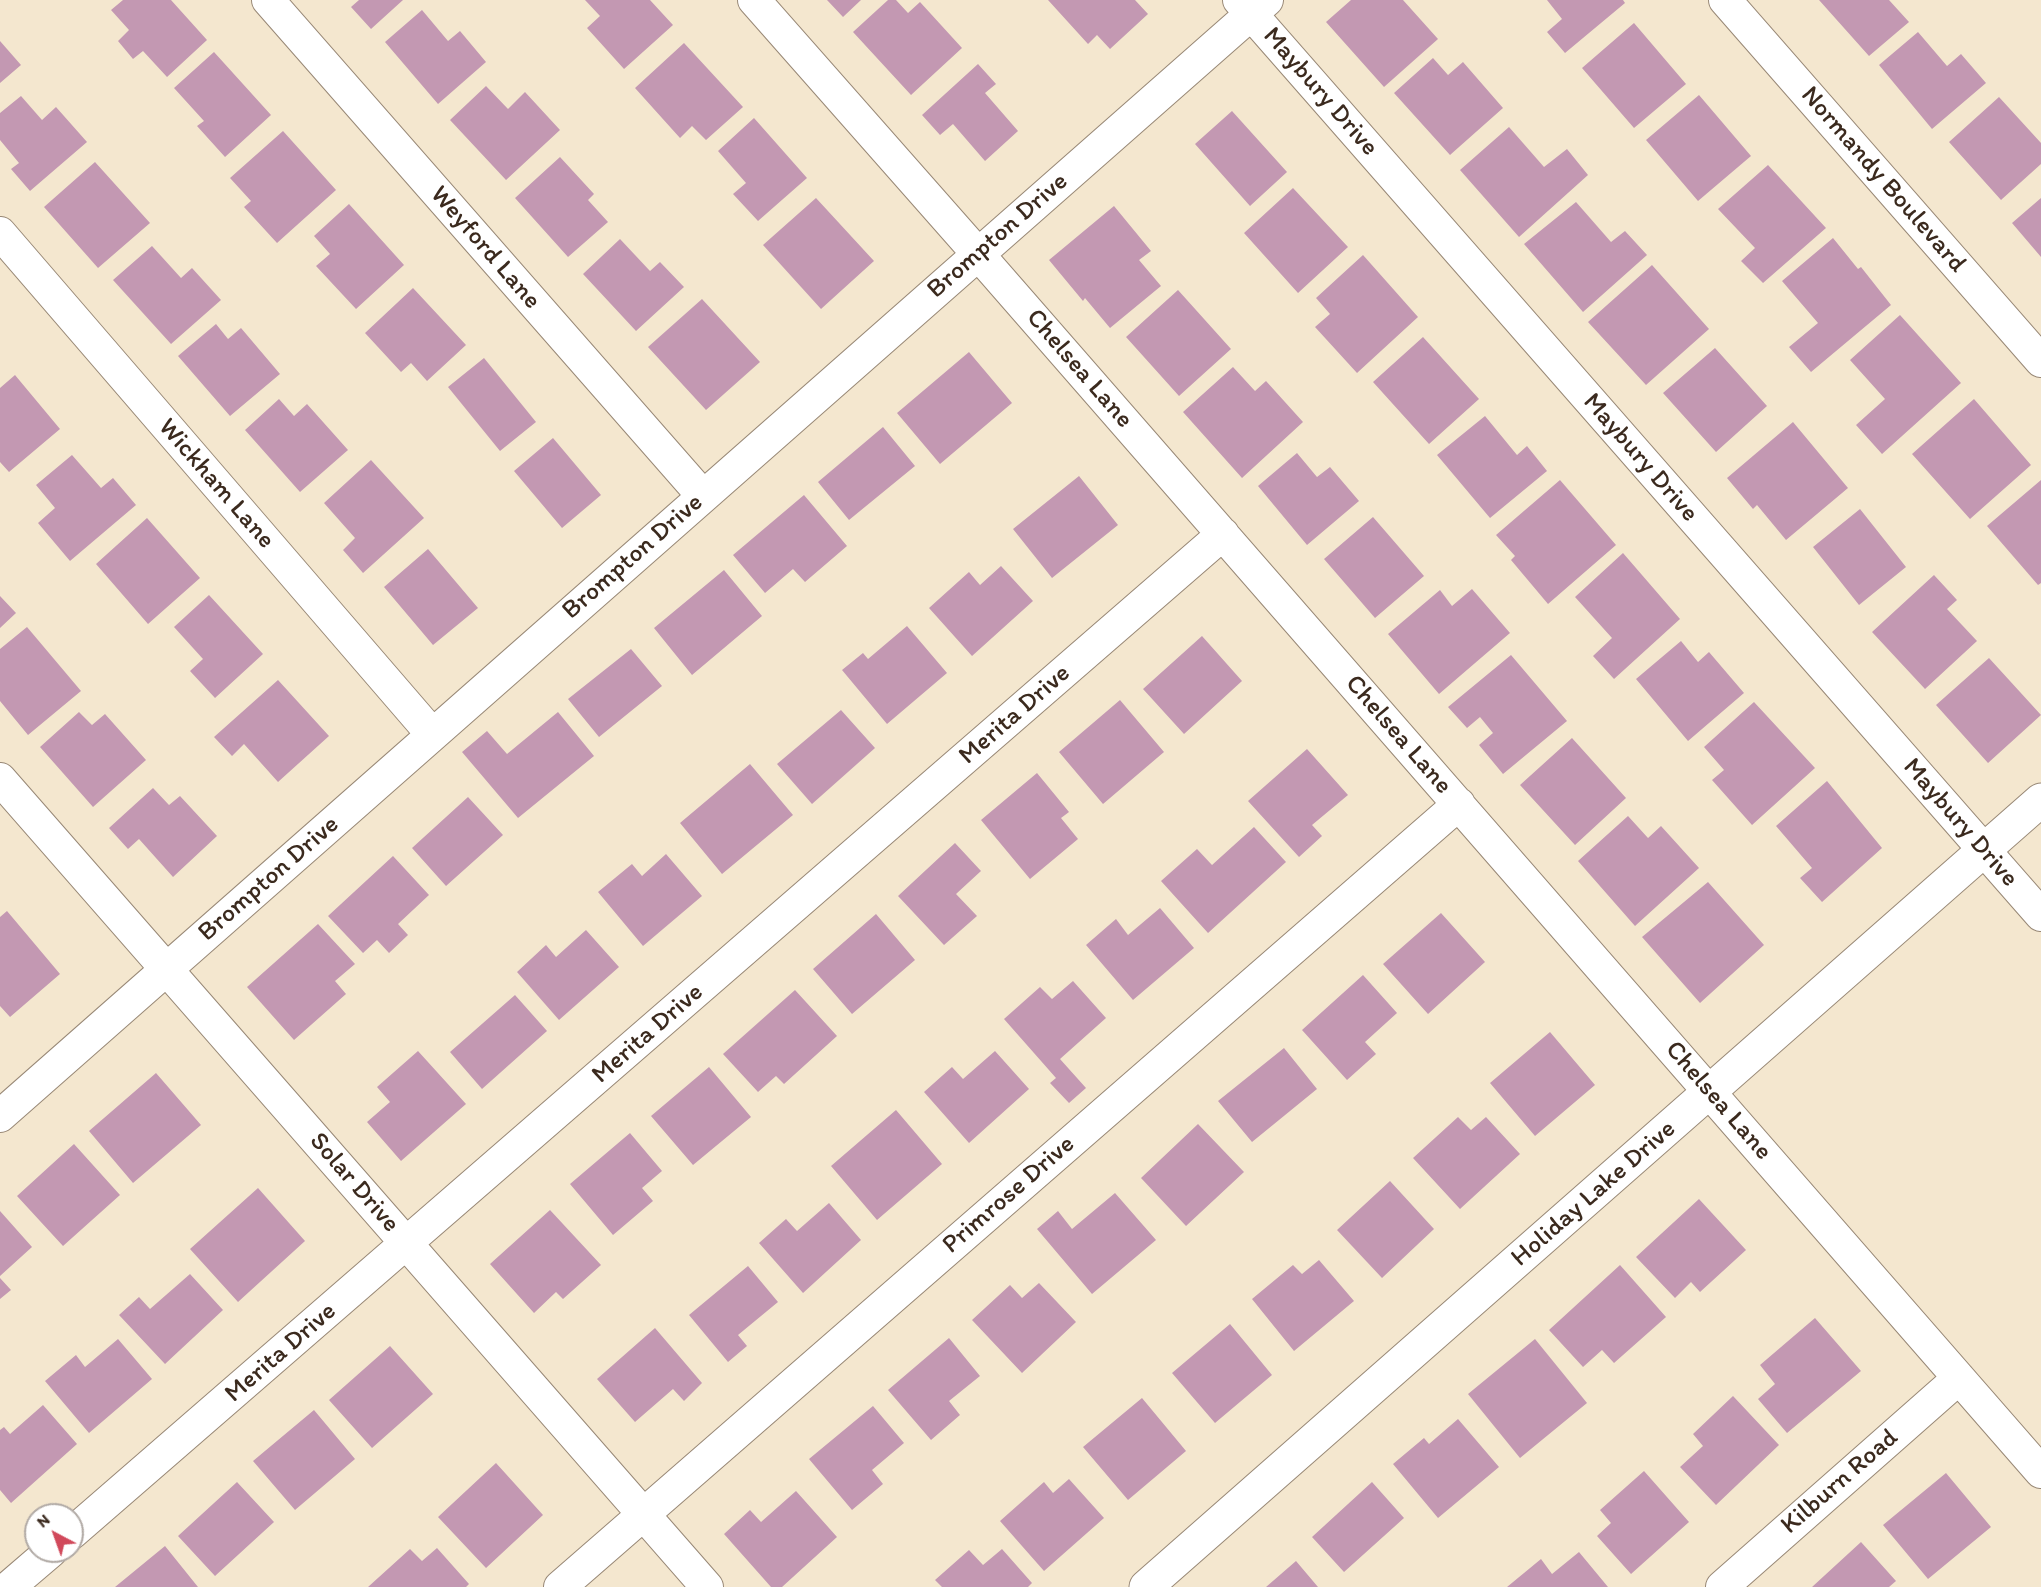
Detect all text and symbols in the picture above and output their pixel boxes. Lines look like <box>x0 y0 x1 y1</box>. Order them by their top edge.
street label: Maybury Drive <box>1256 21 1384 163</box>
street label: Normandy Boulevard <box>1794 81 1972 279</box>
street label: Brompton Drive <box>921 166 1075 306</box>
street label: Weyford Lane <box>423 180 547 316</box>
street label: Chelsea Lane <box>1019 303 1139 435</box>
street label: Maybury Drive <box>1576 387 1704 529</box>
street label: Wickham Lane <box>151 412 281 556</box>
street label: Brompton Drive <box>556 487 710 627</box>
street label: Merita Drive <box>953 658 1077 772</box>
street label: Chelsea Lane <box>1338 669 1458 801</box>
street label: Maybury Drive <box>1896 752 2024 894</box>
street label: Brompton Drive <box>192 809 346 949</box>
street label: Merita Drive <box>586 977 710 1091</box>
street label: Chelsea Lane <box>1658 1035 1778 1167</box>
street label: Holiday Lake Drive <box>1505 1114 1683 1274</box>
street label: Solar Drive <box>302 1127 406 1239</box>
street label: Primrose Drive <box>937 1129 1081 1261</box>
street label: Merita Drive <box>219 1296 343 1410</box>
street label: Kilburn Road <box>1775 1423 1905 1541</box>
north arrow <box>24 1503 84 1563</box>
text: N <box>33 1510 53 1531</box>

